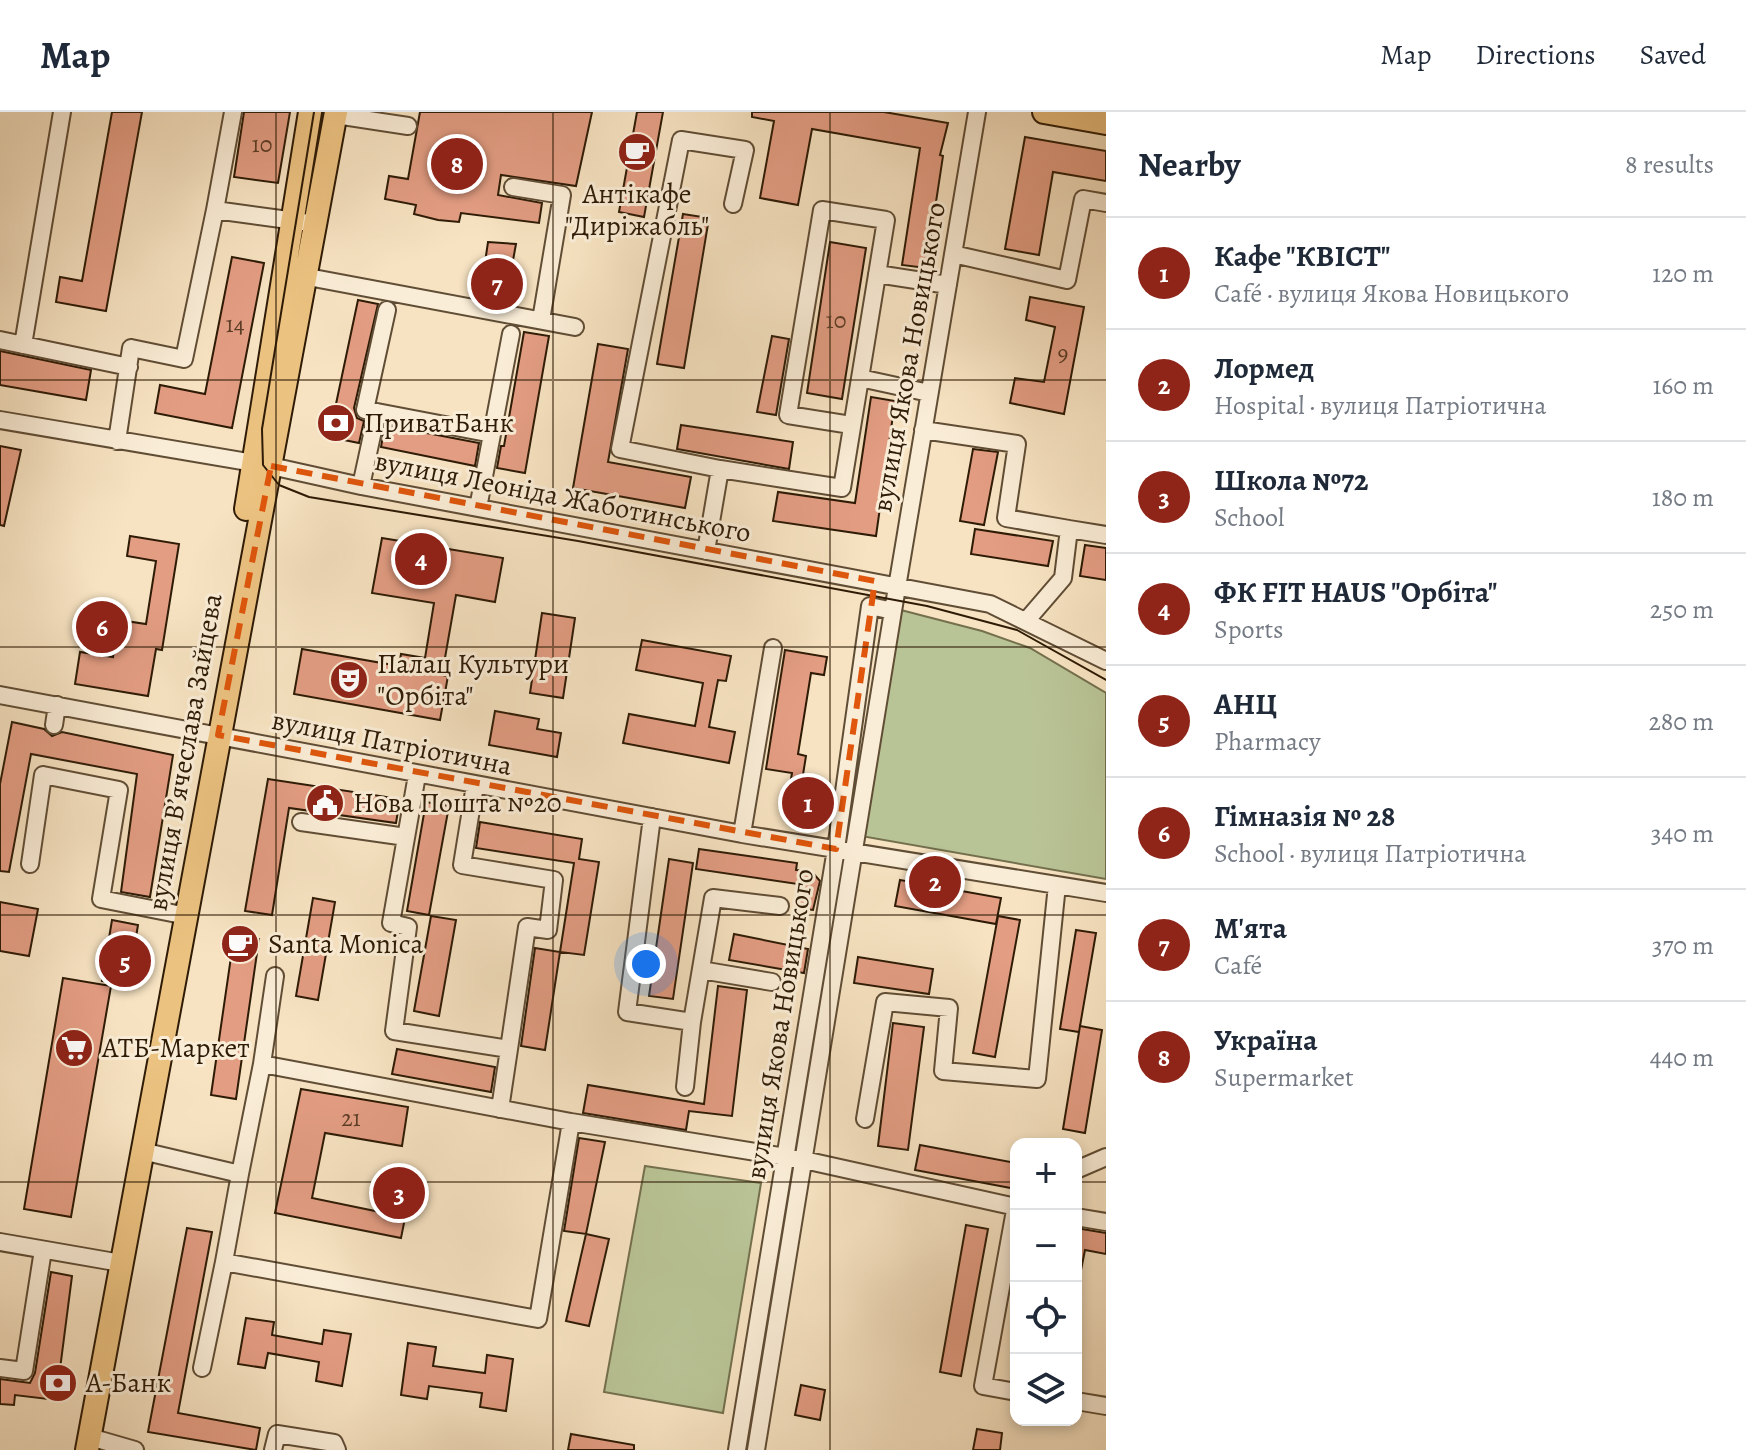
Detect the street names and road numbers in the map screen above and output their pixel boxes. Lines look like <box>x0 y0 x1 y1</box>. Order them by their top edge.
street label: вулиця Якова Новицького <box>863 199 955 515</box>
street label: вулиця Леоніда Жаботинського <box>372 442 754 552</box>
street label: вулиця Вʼячеслава Зайцева <box>138 590 232 914</box>
street label: вулиця Патріотична <box>269 701 515 785</box>
street label: вулиця Якова Новицького <box>737 866 823 1182</box>

